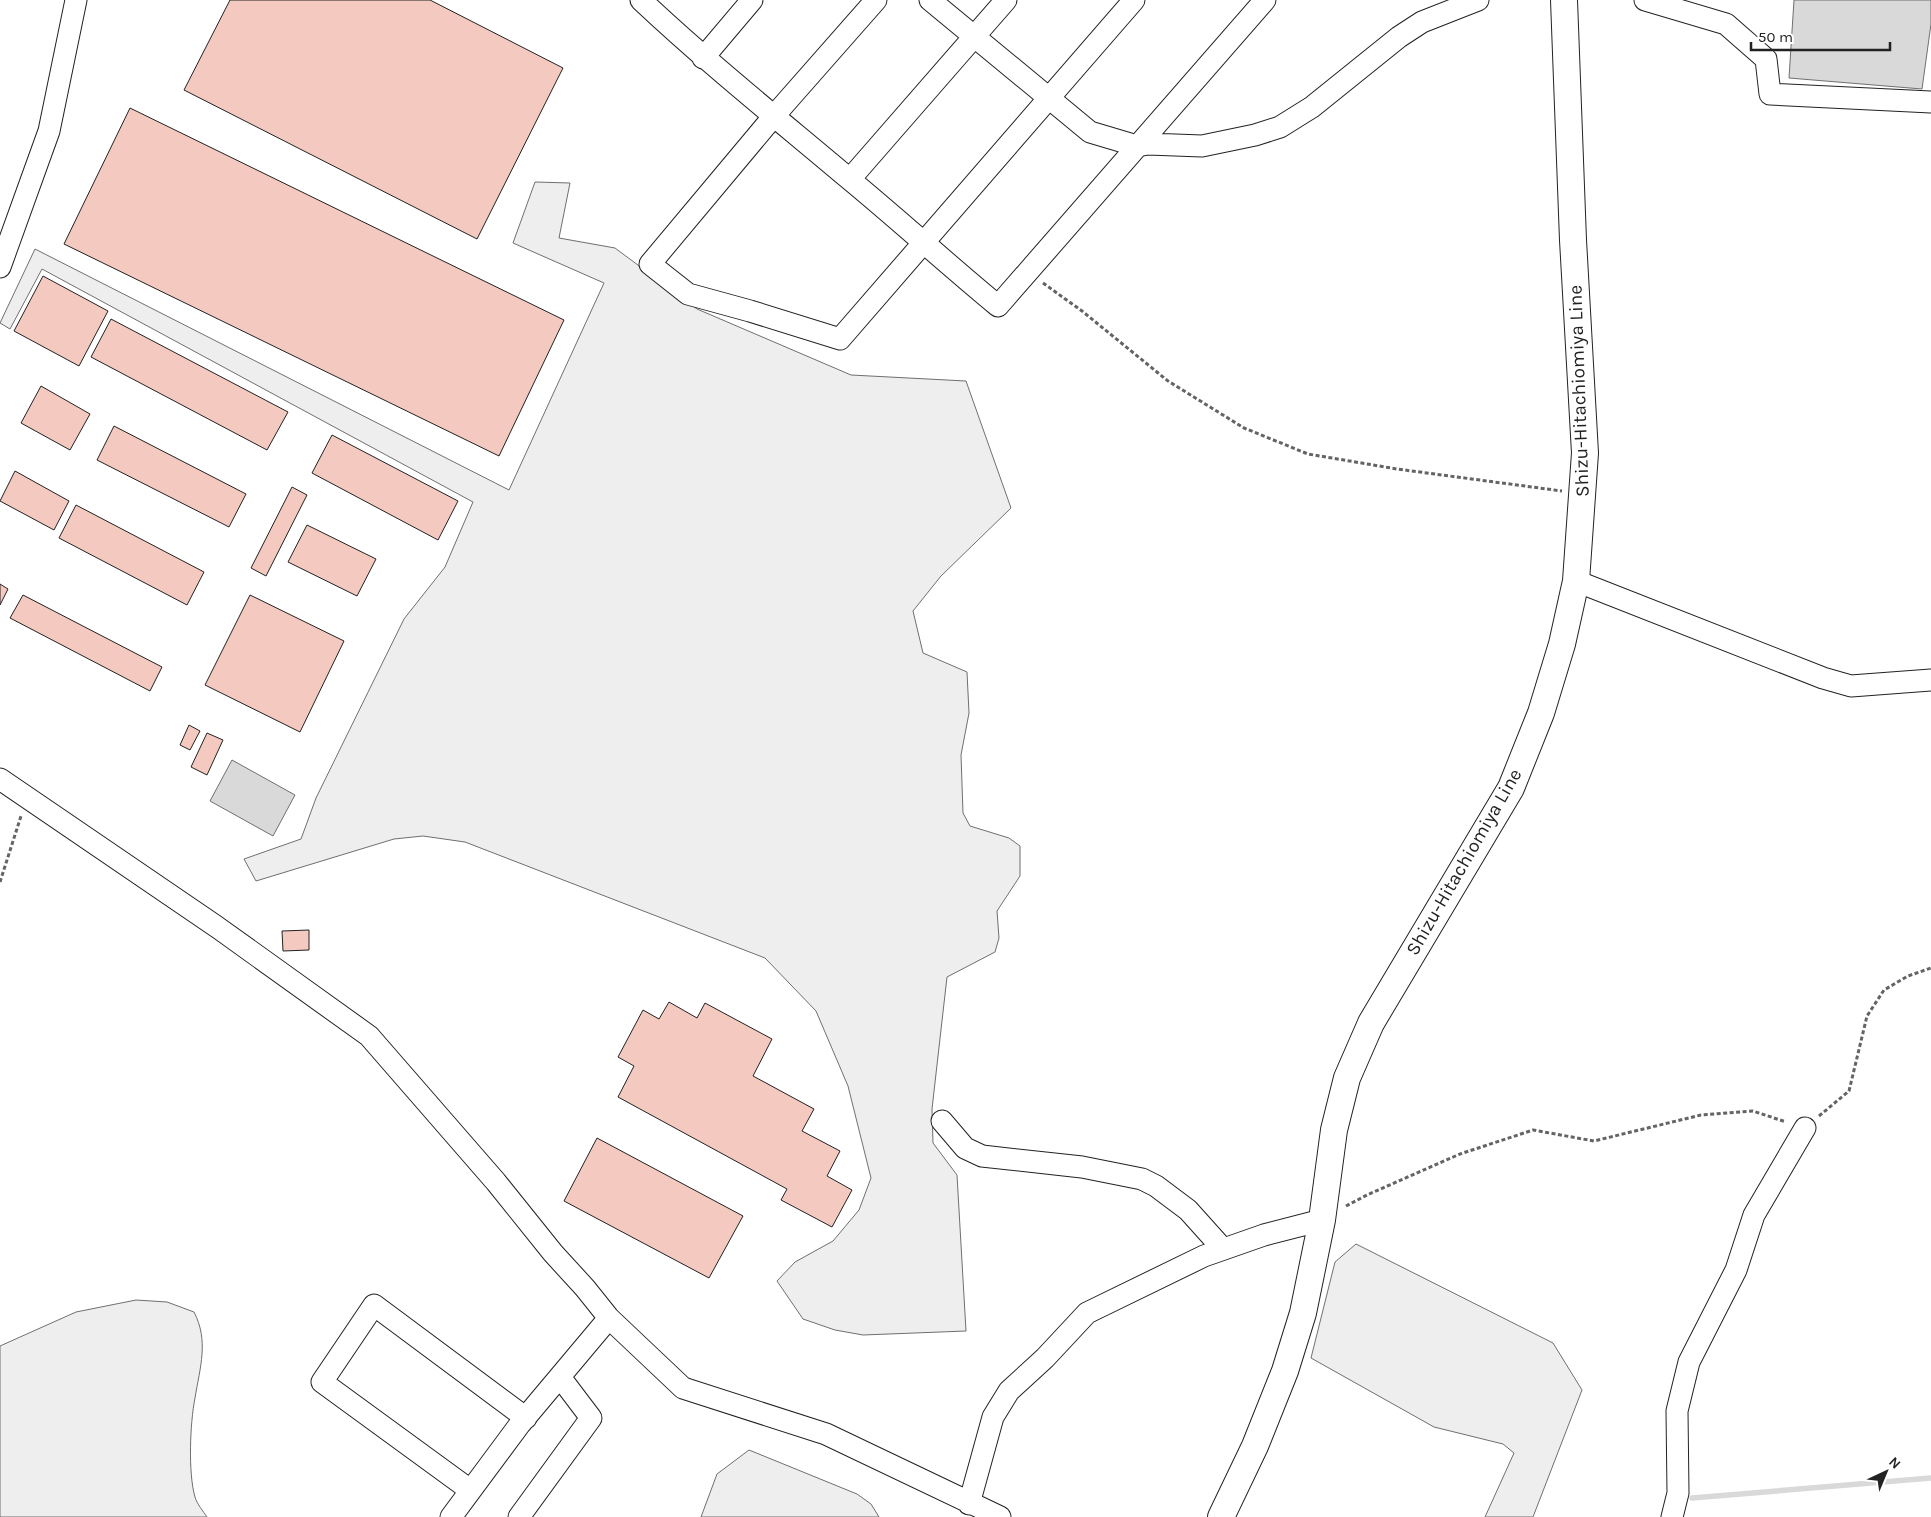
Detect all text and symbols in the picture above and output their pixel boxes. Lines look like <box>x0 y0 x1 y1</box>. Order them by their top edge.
scale bar <box>1751 20 1890 52</box>
text: 50 m <box>1758 28 1793 46</box>
street label: Shizu-Hitachiomiya Line <box>1564 285 1594 497</box>
street label: Shizu-Hitachiomiya Line <box>1401 765 1527 959</box>
north arrow <box>1861 1447 1911 1497</box>
text: N <box>1885 1453 1904 1473</box>

